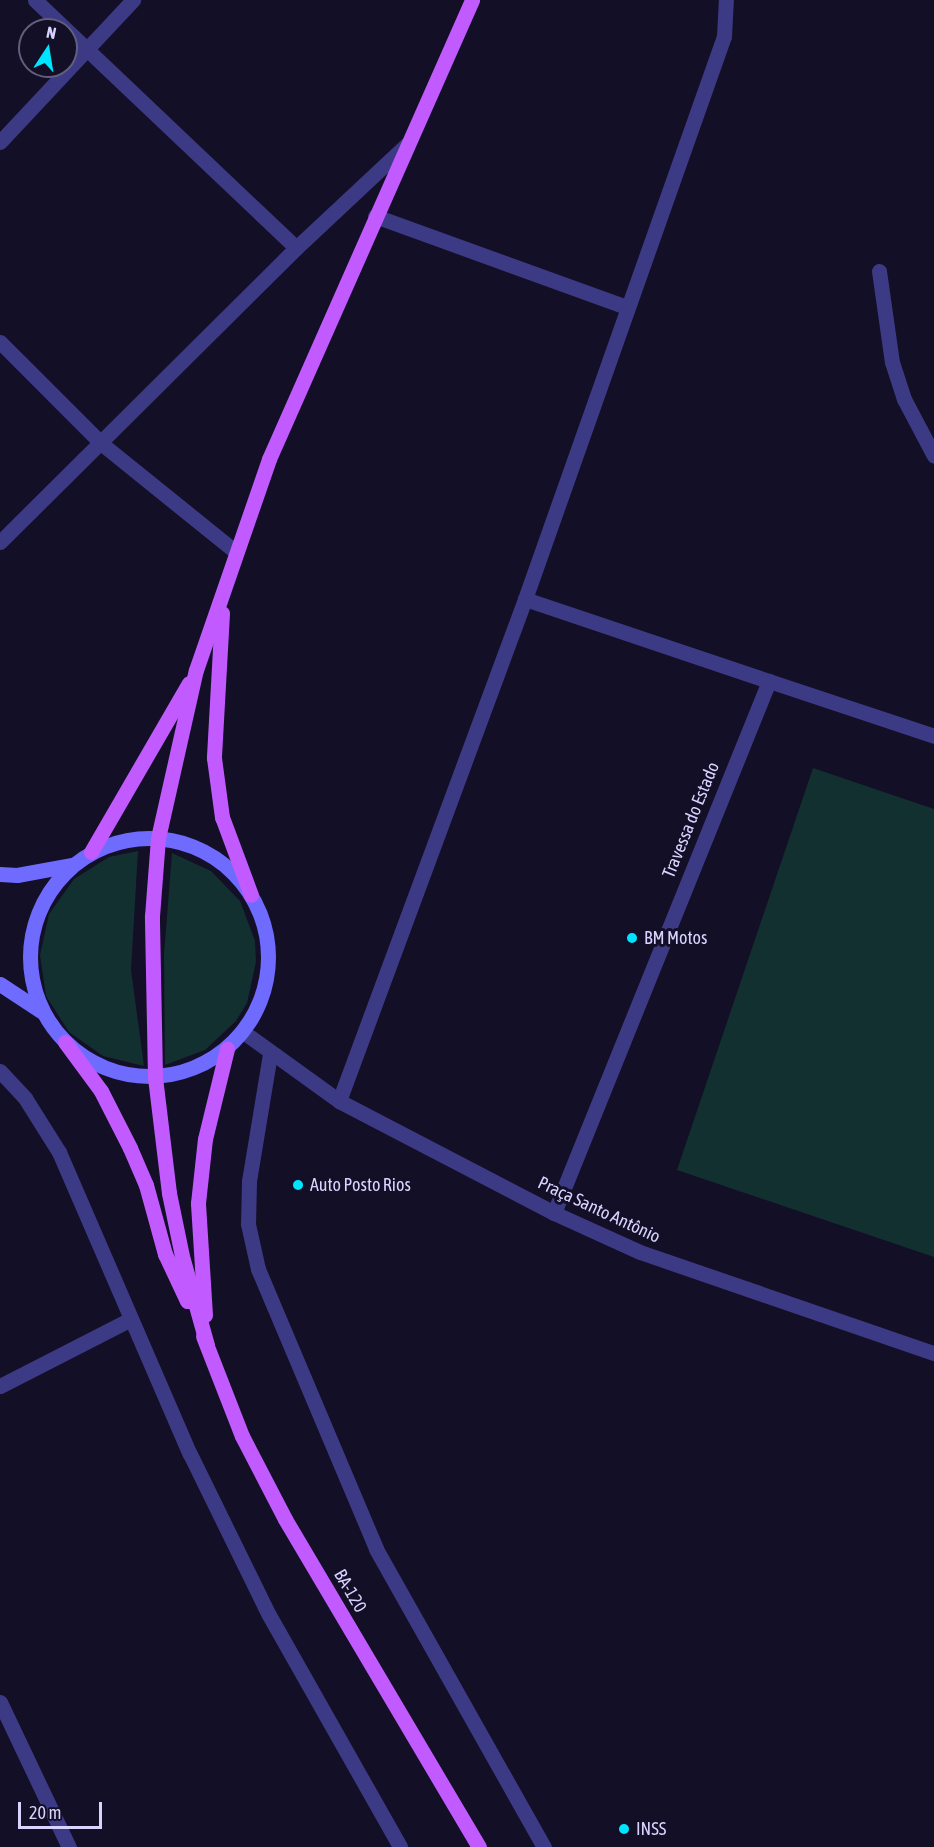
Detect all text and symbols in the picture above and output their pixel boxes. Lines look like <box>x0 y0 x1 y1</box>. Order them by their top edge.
north arrow <box>18 18 78 78</box>
text: N <box>45 23 58 42</box>
street label: Travessa do Estado <box>658 759 724 881</box>
place label: BM Motos <box>644 927 707 949</box>
marker: BM Motos <box>625 931 639 945</box>
street label: Praça Santo Antônio <box>534 1172 664 1248</box>
place label: Auto Posto Rios <box>310 1174 411 1196</box>
marker: Auto Posto Rios <box>291 1178 305 1192</box>
street label: BA-120 <box>329 1566 371 1616</box>
scale bar <box>21 1790 105 1828</box>
text: 20 m <box>29 1802 61 1823</box>
place label: INSS <box>636 1818 666 1840</box>
marker: INSS <box>617 1822 631 1836</box>

